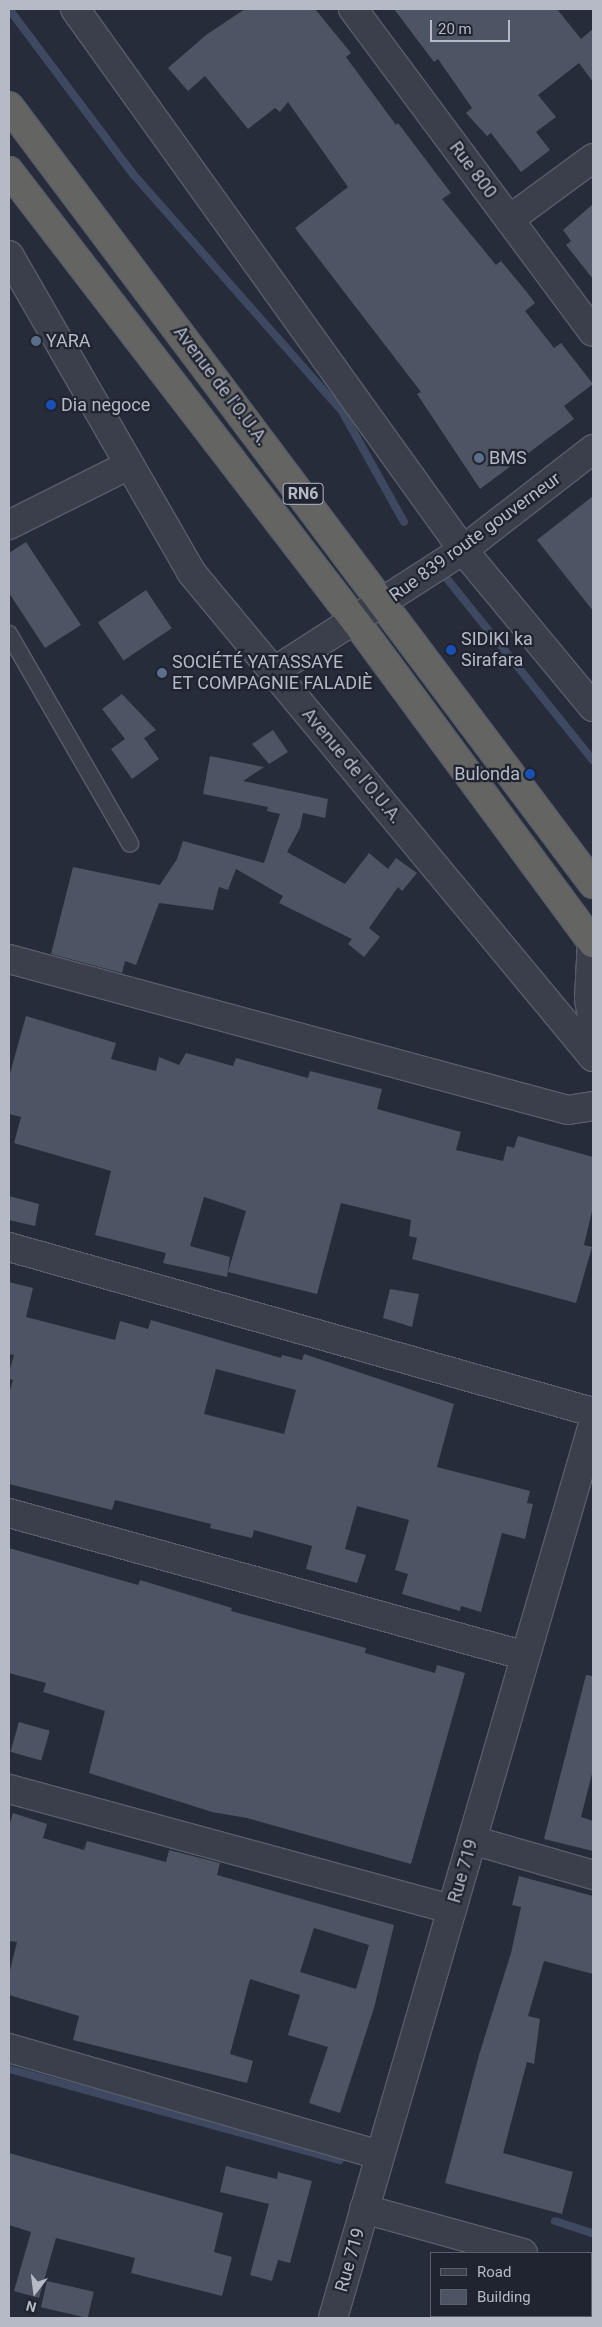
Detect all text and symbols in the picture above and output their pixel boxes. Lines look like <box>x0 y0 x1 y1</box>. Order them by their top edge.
scale bar <box>432 10 512 42</box>
text: 20 m <box>438 20 472 38</box>
street label: Rue 800 <box>445 137 501 203</box>
street label: Avenue de l'O.U.A. <box>169 322 273 450</box>
place label: YARA <box>46 330 91 352</box>
marker: YARA <box>30 335 42 347</box>
place label: Dia negoce <box>61 394 150 416</box>
marker: Dia negoce <box>45 399 57 411</box>
place label: BMS <box>489 447 527 469</box>
marker: BMS <box>473 452 485 464</box>
street label: Rue 839 route gouverneur <box>385 468 565 606</box>
road number: RN6 <box>282 480 324 508</box>
place label: SIDIKI ka Sirafara <box>461 629 533 672</box>
marker: SIDIKI ka Sirafara <box>445 644 457 656</box>
place label: SOCIÉTÉ YATASSAYE ET COMPAGNIE FALADIÈ <box>172 652 373 694</box>
marker: SOCIÉTÉ YATASSAYE ET COMPAGNIE FALADIÈ <box>156 667 168 679</box>
street label: Avenue de l'O.U.A. <box>297 704 407 828</box>
place label: Bulonda <box>454 763 520 785</box>
marker: Bulonda <box>524 768 536 780</box>
street label: Rue 719 <box>444 1837 482 1905</box>
street label: Rue 719 <box>331 2226 369 2294</box>
legend <box>430 2252 592 2317</box>
text: Road <box>477 2263 511 2281</box>
north arrow <box>10 2267 60 2317</box>
text: Building <box>477 2288 531 2306</box>
text: N <box>24 2297 38 2315</box>

